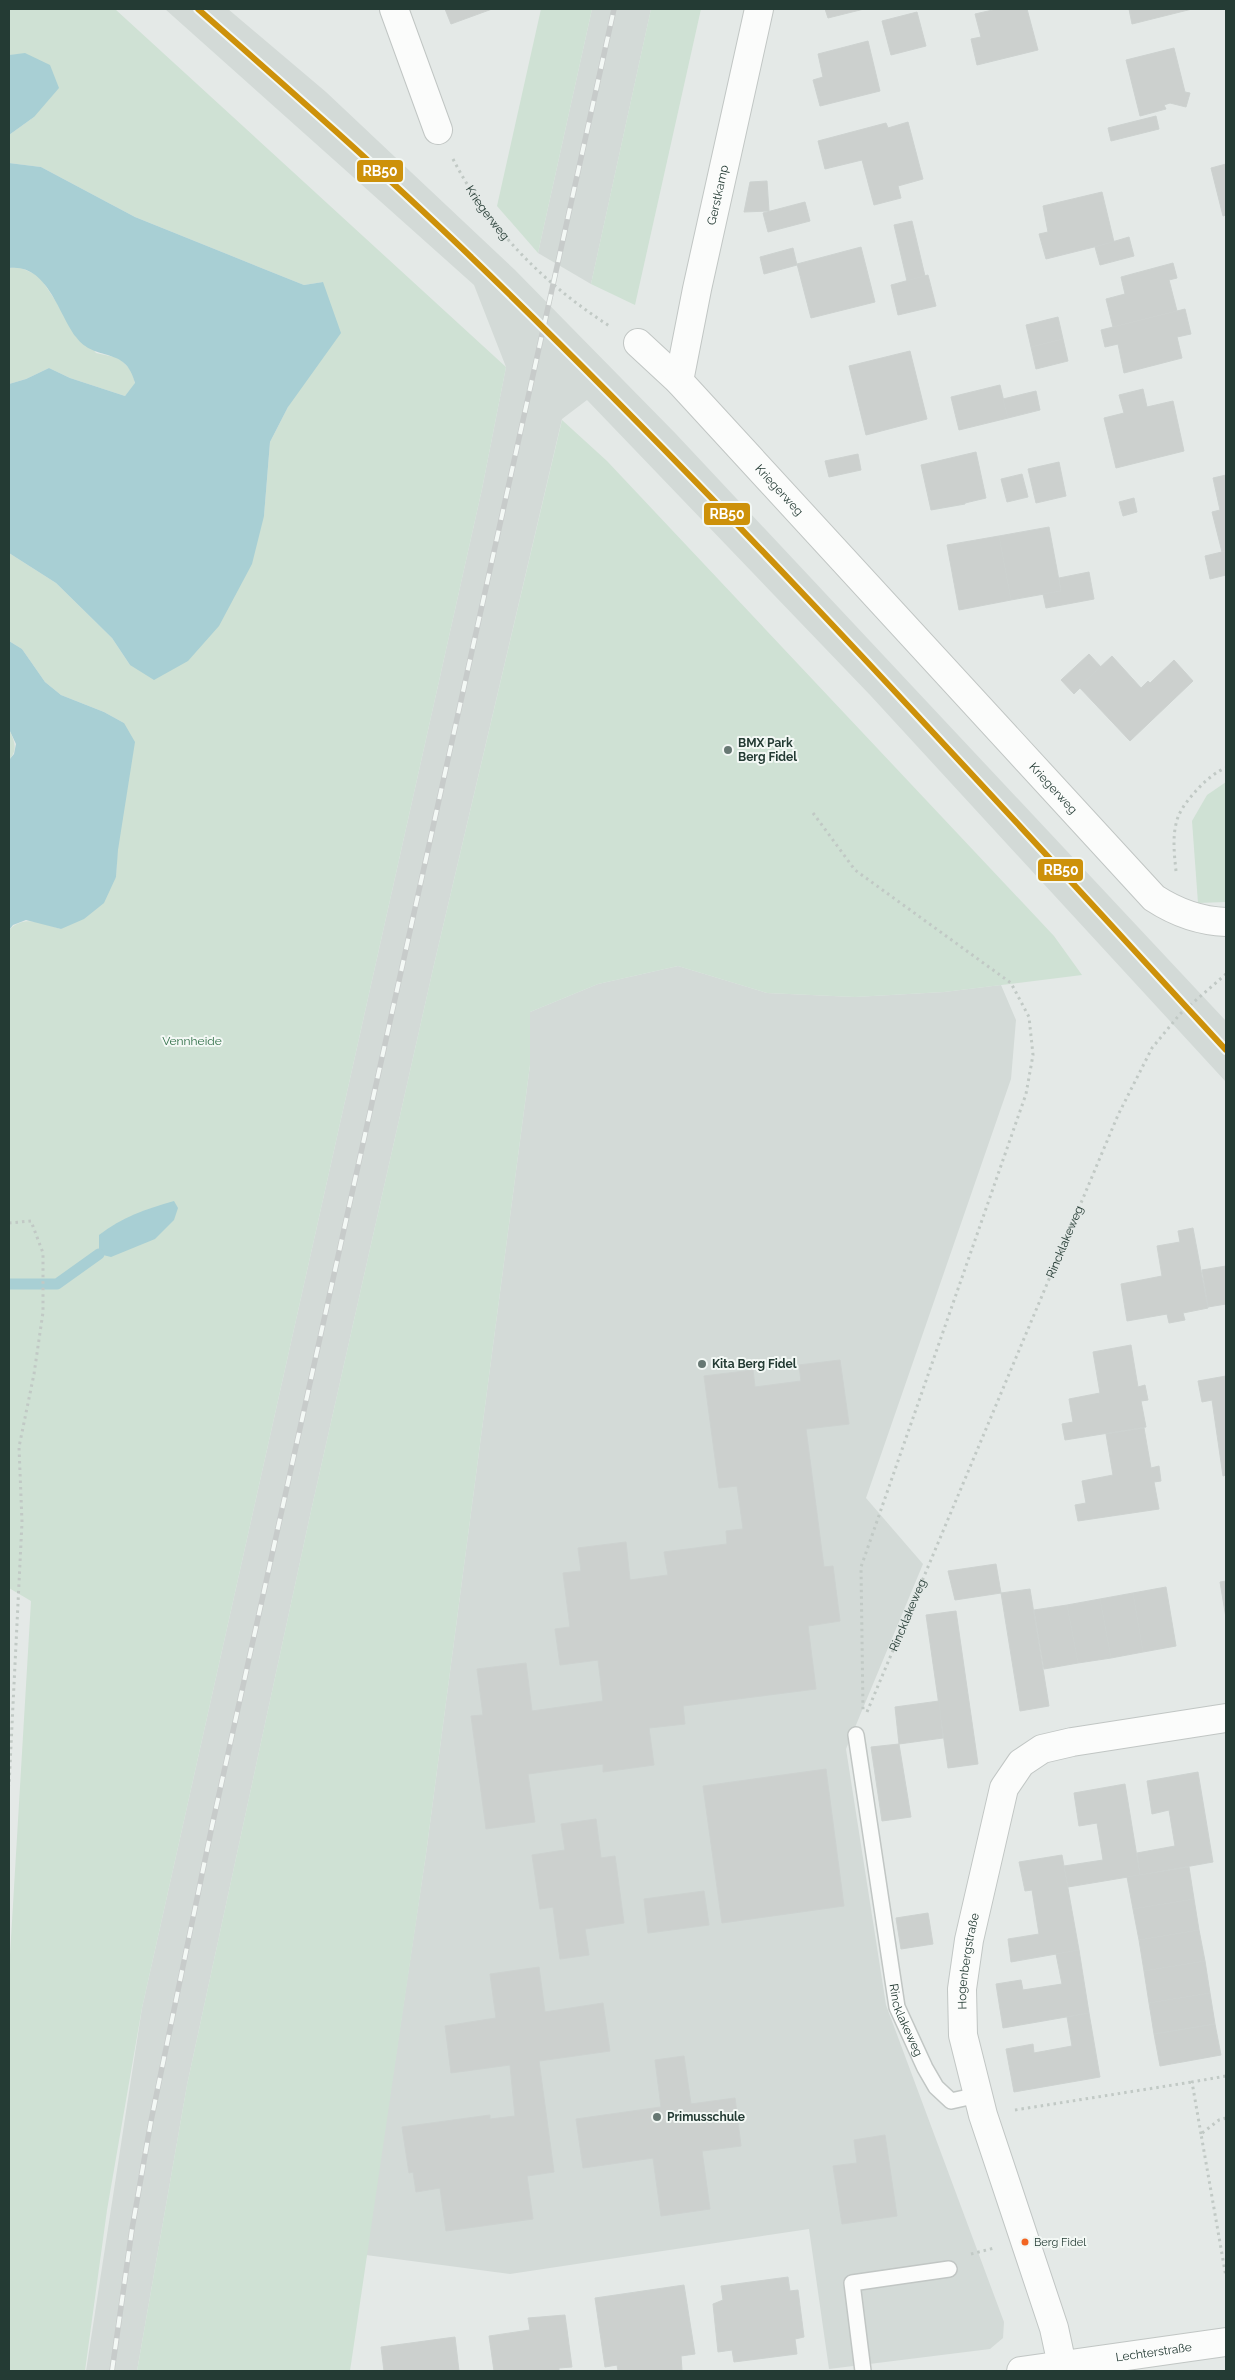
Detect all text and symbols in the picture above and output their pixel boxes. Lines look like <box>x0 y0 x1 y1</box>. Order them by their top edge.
line badge: RB50 <box>356 159 404 183</box>
text: RB50 <box>362 163 398 179</box>
street label: Gerstkamp <box>704 164 731 226</box>
street label: Kriegerweg <box>463 183 512 243</box>
street label: Kriegerweg <box>752 462 806 518</box>
line badge: RB50 <box>703 502 751 526</box>
text: RB50 <box>709 506 745 522</box>
place label: BMX Park Berg Fidel <box>738 736 797 764</box>
marker: BMX Park Berg Fidel <box>722 744 734 756</box>
street label: Kriegerweg <box>1026 760 1080 817</box>
line badge: RB50 <box>1037 858 1084 882</box>
text: RB50 <box>1043 862 1079 878</box>
park label: Vennheide <box>162 1034 222 1048</box>
street label: Rincklakeweg <box>1043 1204 1086 1280</box>
place label: Kita Berg Fidel <box>712 1357 797 1371</box>
marker: Kita Berg Fidel <box>696 1358 708 1370</box>
street label: Rincklakeweg <box>886 1577 929 1653</box>
street label: Hogenbergstraße <box>955 1912 982 2010</box>
street label: Rincklakeweg <box>887 1983 926 2059</box>
place label: Primusschule <box>667 2110 745 2124</box>
marker: Primusschule <box>651 2111 663 2123</box>
place label: Berg Fidel <box>1034 2236 1086 2249</box>
marker: Berg Fidel <box>1020 2237 1030 2247</box>
street label: Lechterstraße <box>1115 2340 1193 2365</box>

